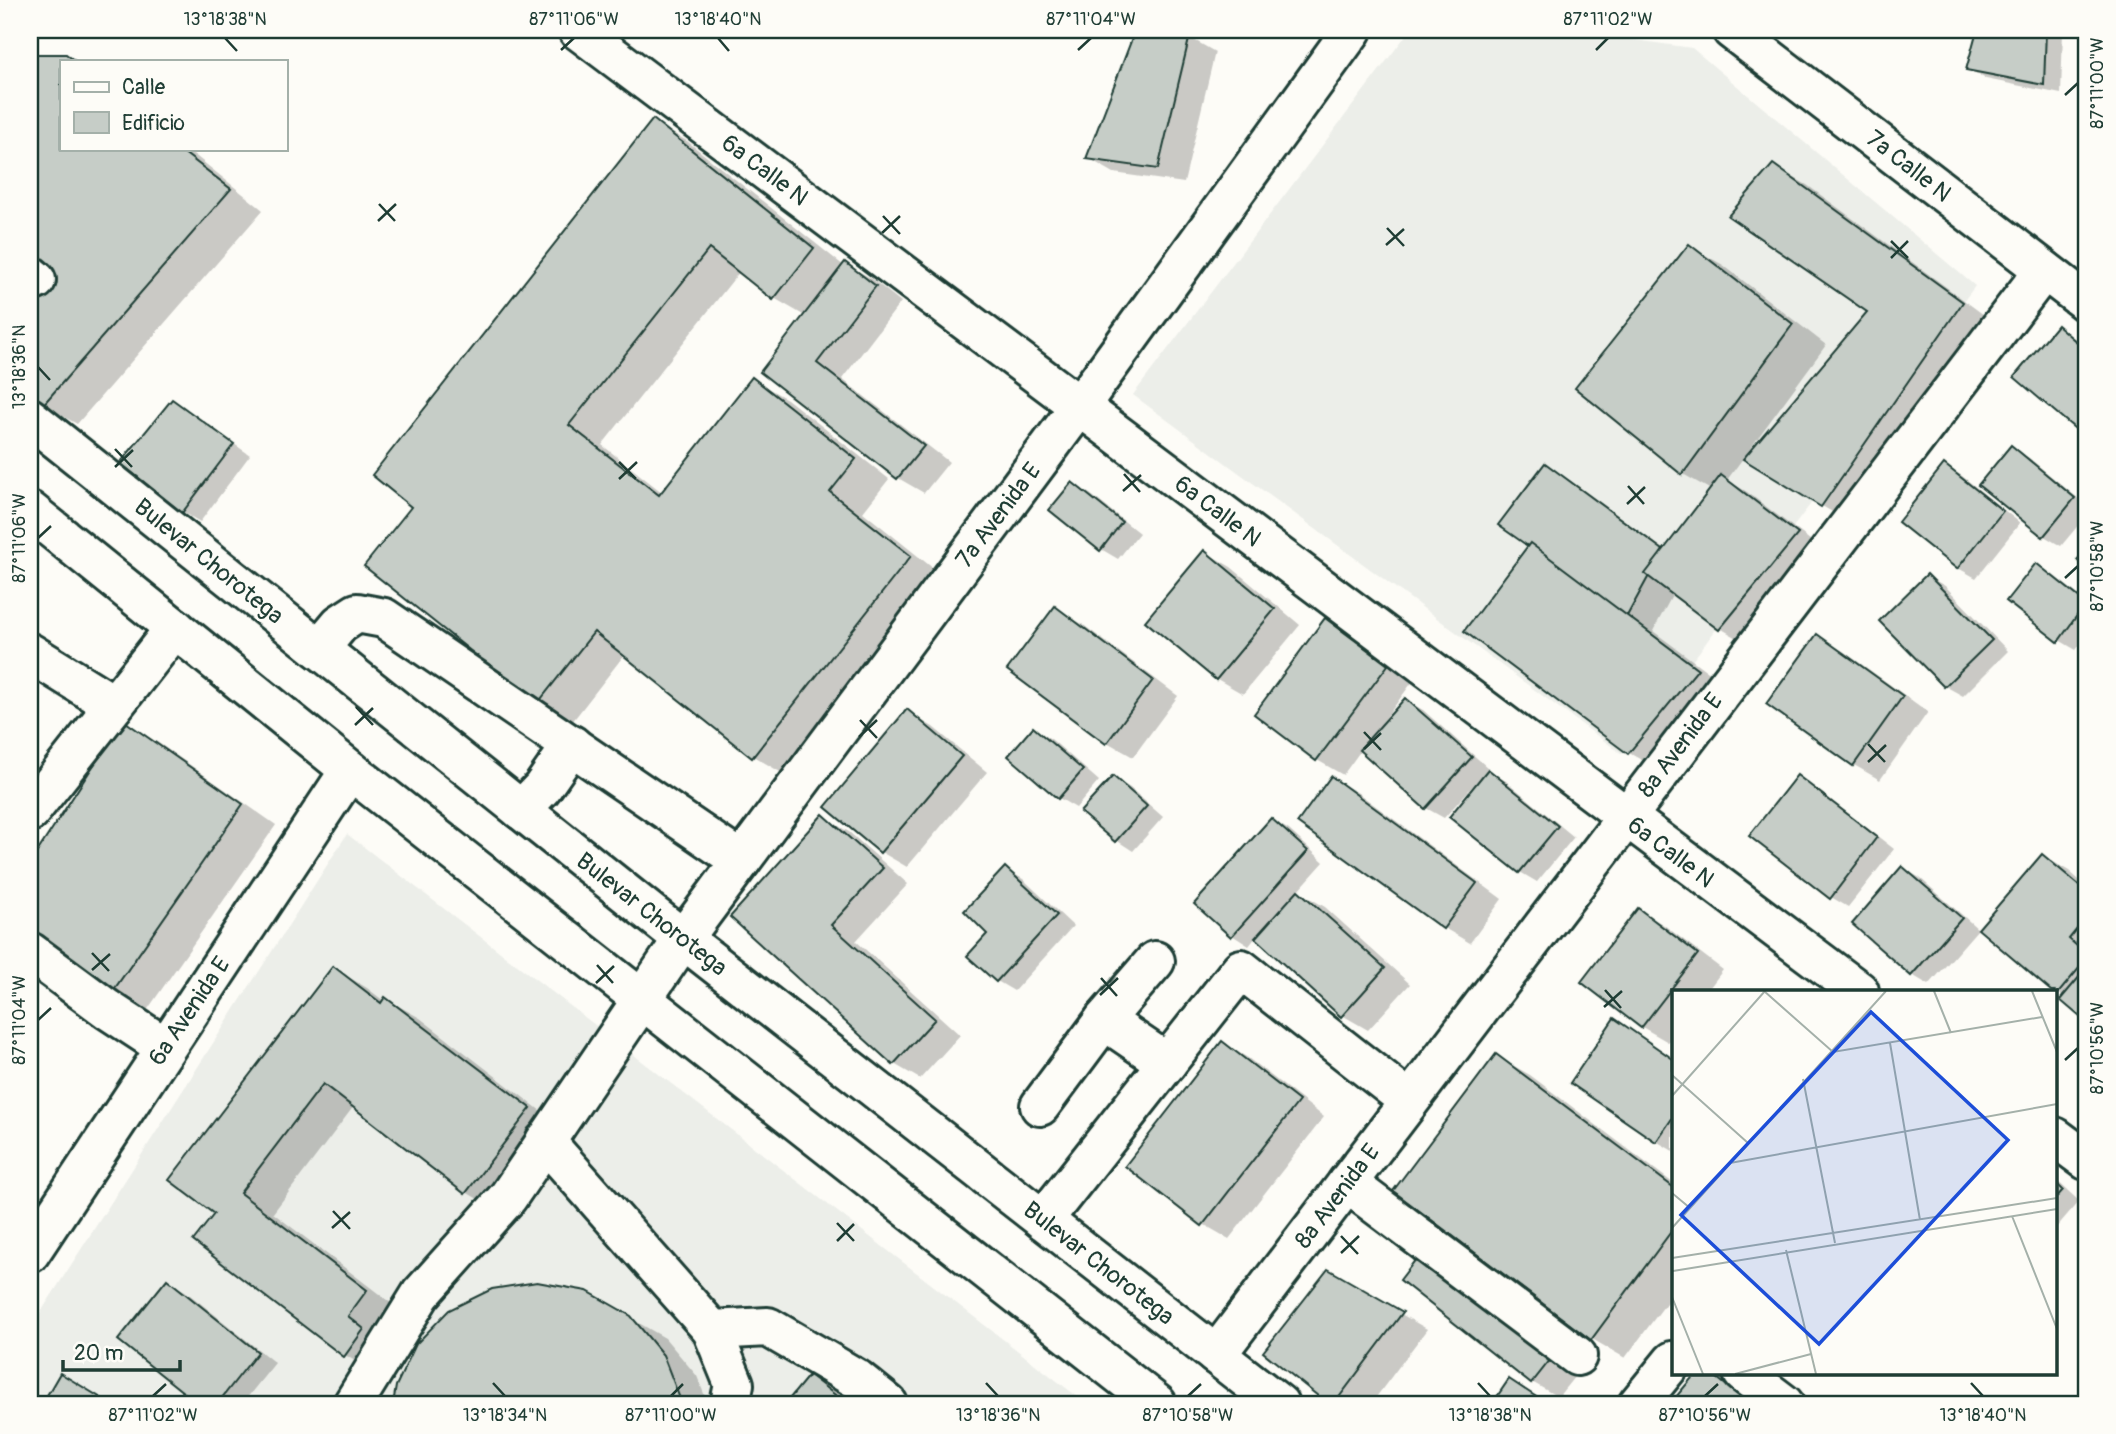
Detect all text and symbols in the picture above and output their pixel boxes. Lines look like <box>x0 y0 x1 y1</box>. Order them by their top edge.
text: 13°18'38"N <box>183 8 267 31</box>
text: 87°11'06"W <box>529 8 619 31</box>
text: 13°18'40"N <box>675 8 761 31</box>
text: 87°11'04"W <box>1046 8 1136 31</box>
text: 87°11'02"W <box>1563 8 1653 31</box>
text: 87°11'00"W <box>2086 37 2109 129</box>
legend <box>60 60 287 150</box>
text: Calle <box>122 74 166 101</box>
text: Edificio <box>122 110 185 137</box>
street label: 7a Calle N <box>1860 124 1957 209</box>
street label: 6a Calle N <box>716 128 814 212</box>
text: 13°18'36"N <box>8 325 31 409</box>
street label: 7a Avenida E <box>950 457 1047 573</box>
street label: 6a Calle N <box>1169 469 1267 553</box>
street label: Bulevar Chorotega <box>128 492 289 630</box>
text: 87°11'06"W <box>8 493 31 583</box>
text: 87°10'58"W <box>2086 521 2109 611</box>
street label: 8a Avenida E <box>1632 687 1729 803</box>
street label: 6a Calle N <box>1622 810 1720 894</box>
street label: Bulevar Chorotega <box>570 846 733 982</box>
street label: 6a Avenida E <box>142 951 236 1071</box>
text: 87°11'04"W <box>8 975 31 1065</box>
inset map <box>1672 990 2056 1374</box>
text: 87°10'56"W <box>2086 1002 2109 1094</box>
street label: 8a Avenida E <box>1289 1138 1386 1254</box>
street label: Bulevar Chorotega <box>1017 1195 1180 1331</box>
scale bar <box>63 1329 180 1373</box>
text: 20 m <box>74 1340 123 1367</box>
text: 87°11'02"W <box>108 1404 198 1427</box>
text: 13°18'34"N <box>463 1404 547 1427</box>
text: 87°11'00"W <box>625 1404 717 1427</box>
text: 13°18'36"N <box>956 1404 1040 1427</box>
text: 87°10'58"W <box>1143 1404 1233 1427</box>
text: 13°18'38"N <box>1448 1404 1532 1427</box>
text: 87°10'56"W <box>1659 1404 1751 1427</box>
text: 13°18'40"N <box>1940 1404 2026 1427</box>

